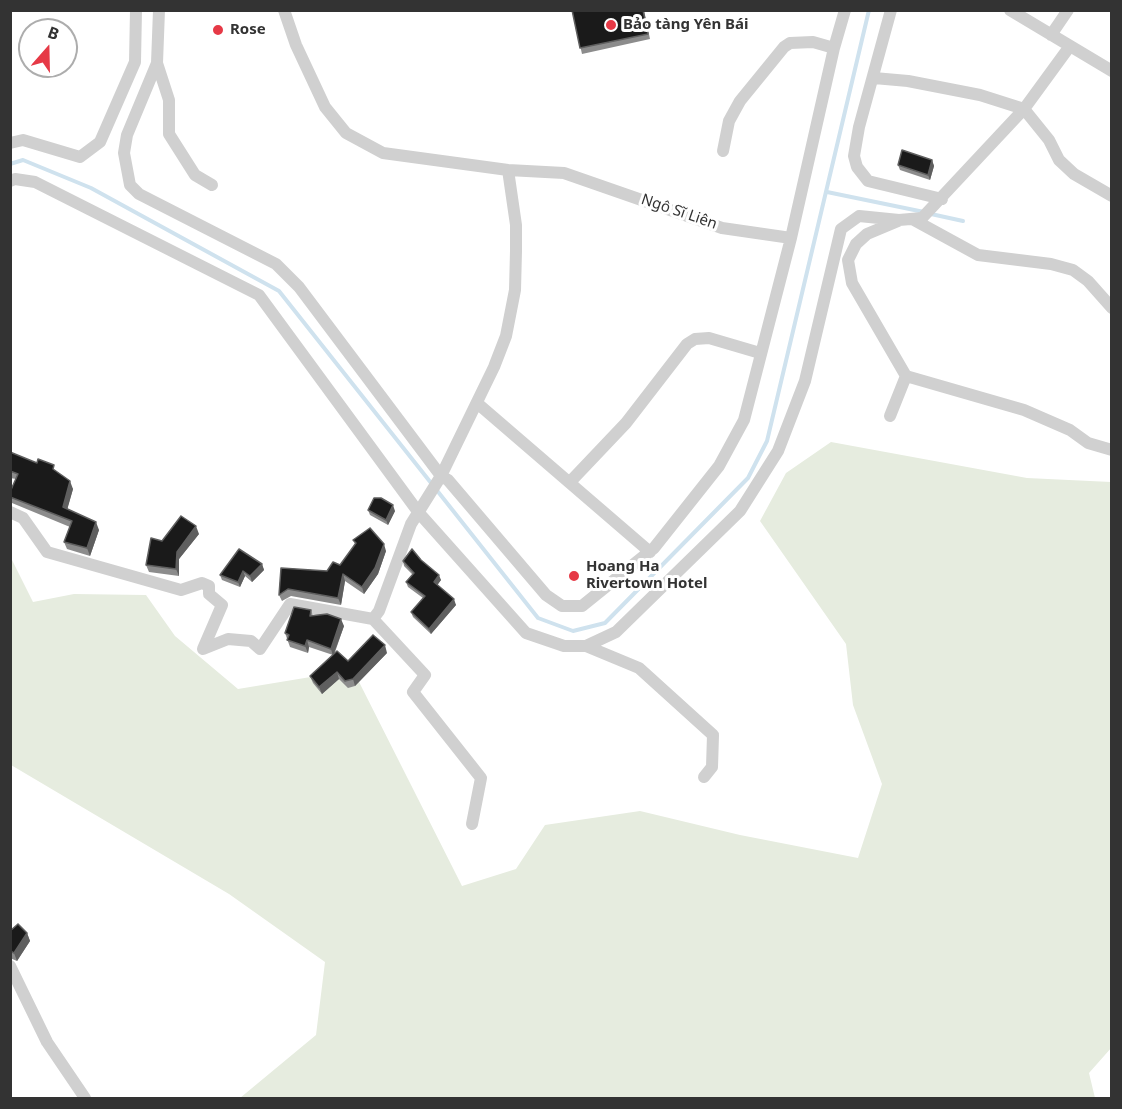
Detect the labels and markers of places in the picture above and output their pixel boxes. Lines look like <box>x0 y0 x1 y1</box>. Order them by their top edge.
place label: Bảo tàng Yên Bái <box>623 16 749 34</box>
marker: Bảo tàng Yên Bái <box>604 18 618 32</box>
place label: Rose <box>230 21 266 39</box>
marker: Rose <box>211 23 225 37</box>
place label: Hoang Ha Rivertown Hotel <box>586 558 707 593</box>
marker: Hoang Ha Rivertown Hotel <box>567 569 581 583</box>

